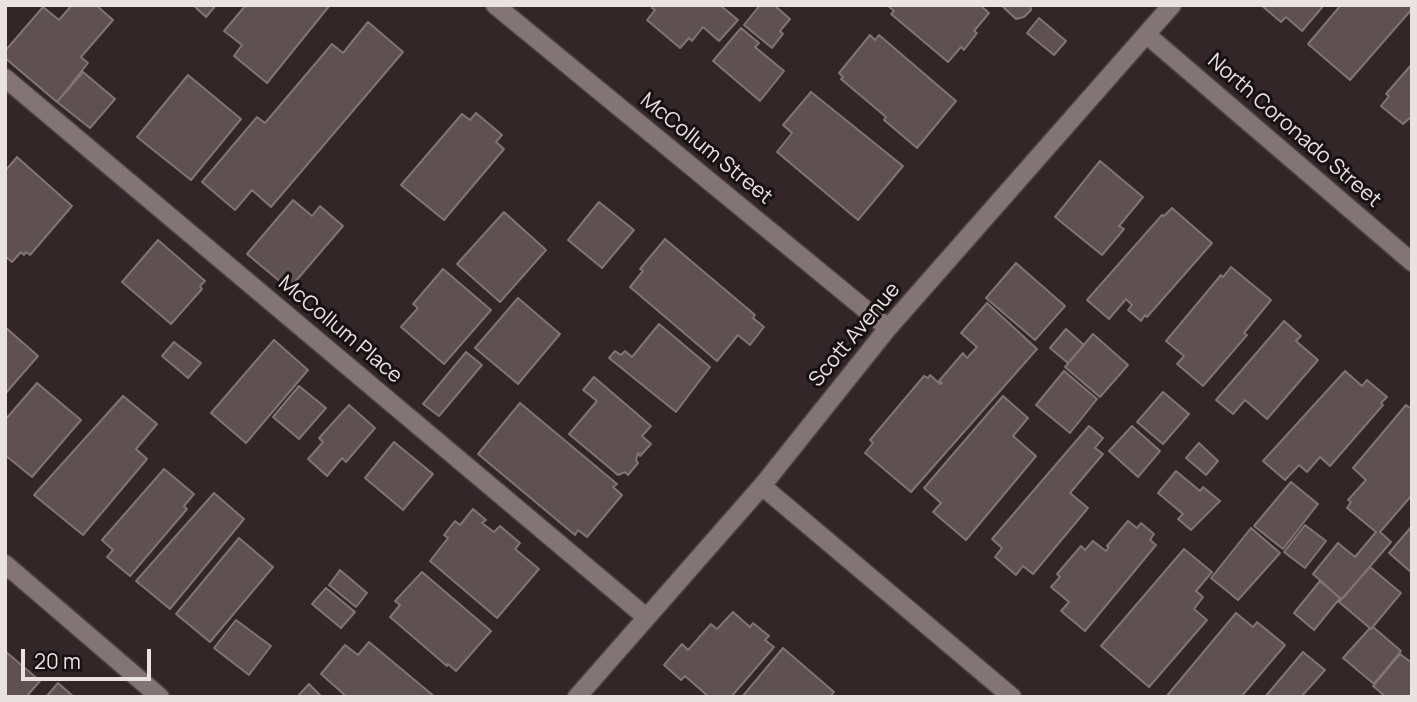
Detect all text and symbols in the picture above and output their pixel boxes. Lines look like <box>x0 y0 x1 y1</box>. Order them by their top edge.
street label: North Coronado Street <box>1202 49 1386 213</box>
street label: McCollum Street <box>635 88 777 210</box>
street label: McCollum Place <box>273 271 407 389</box>
street label: Scott Avenue <box>804 278 906 392</box>
scale bar <box>24 636 154 680</box>
text: 20 m <box>34 647 81 675</box>

